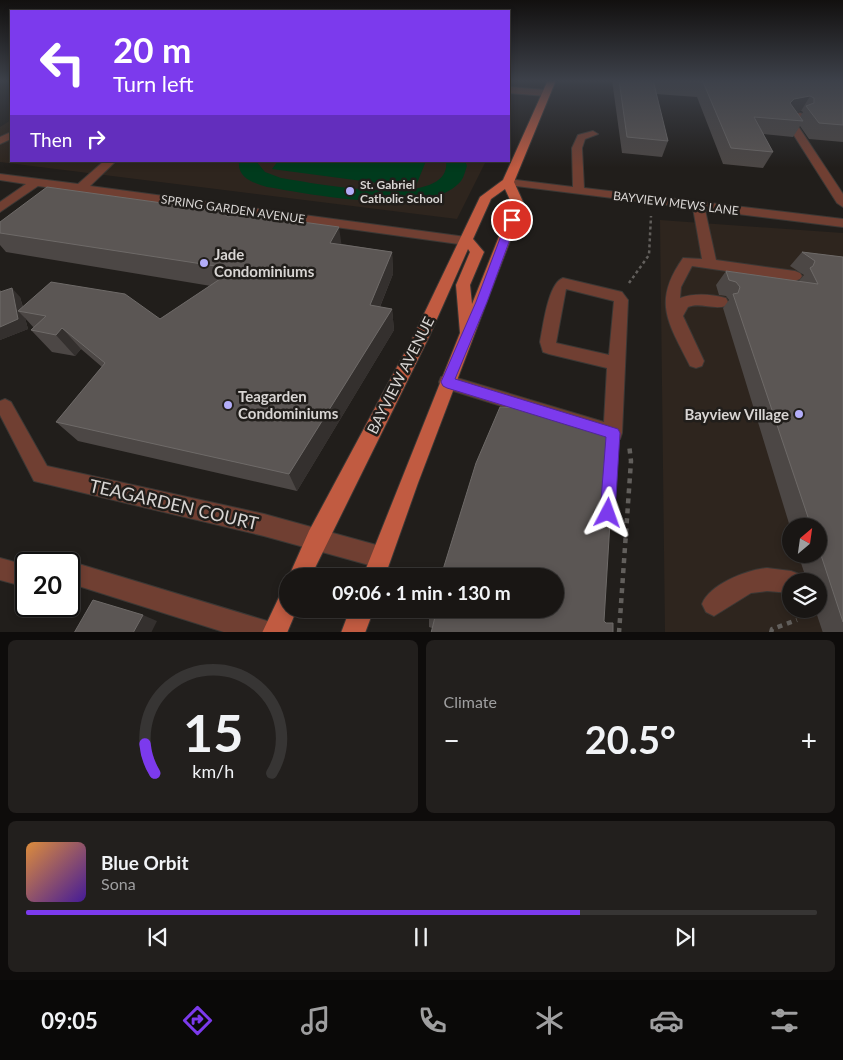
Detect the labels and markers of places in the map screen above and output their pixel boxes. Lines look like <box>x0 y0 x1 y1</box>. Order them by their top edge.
place label: St. Gabriel Catholic School <box>360 177 443 206</box>
marker: St. Gabriel Catholic School <box>344 185 356 197</box>
pin <box>491 199 533 241</box>
place label: Jade Condominiums <box>214 245 315 280</box>
marker: Jade Condominiums <box>198 257 210 269</box>
place label: Teagarden Condominiums <box>238 387 339 422</box>
marker: Teagarden Condominiums <box>222 399 234 411</box>
place label: Bayview Village <box>684 405 789 423</box>
marker: Bayview Village <box>793 408 805 420</box>

